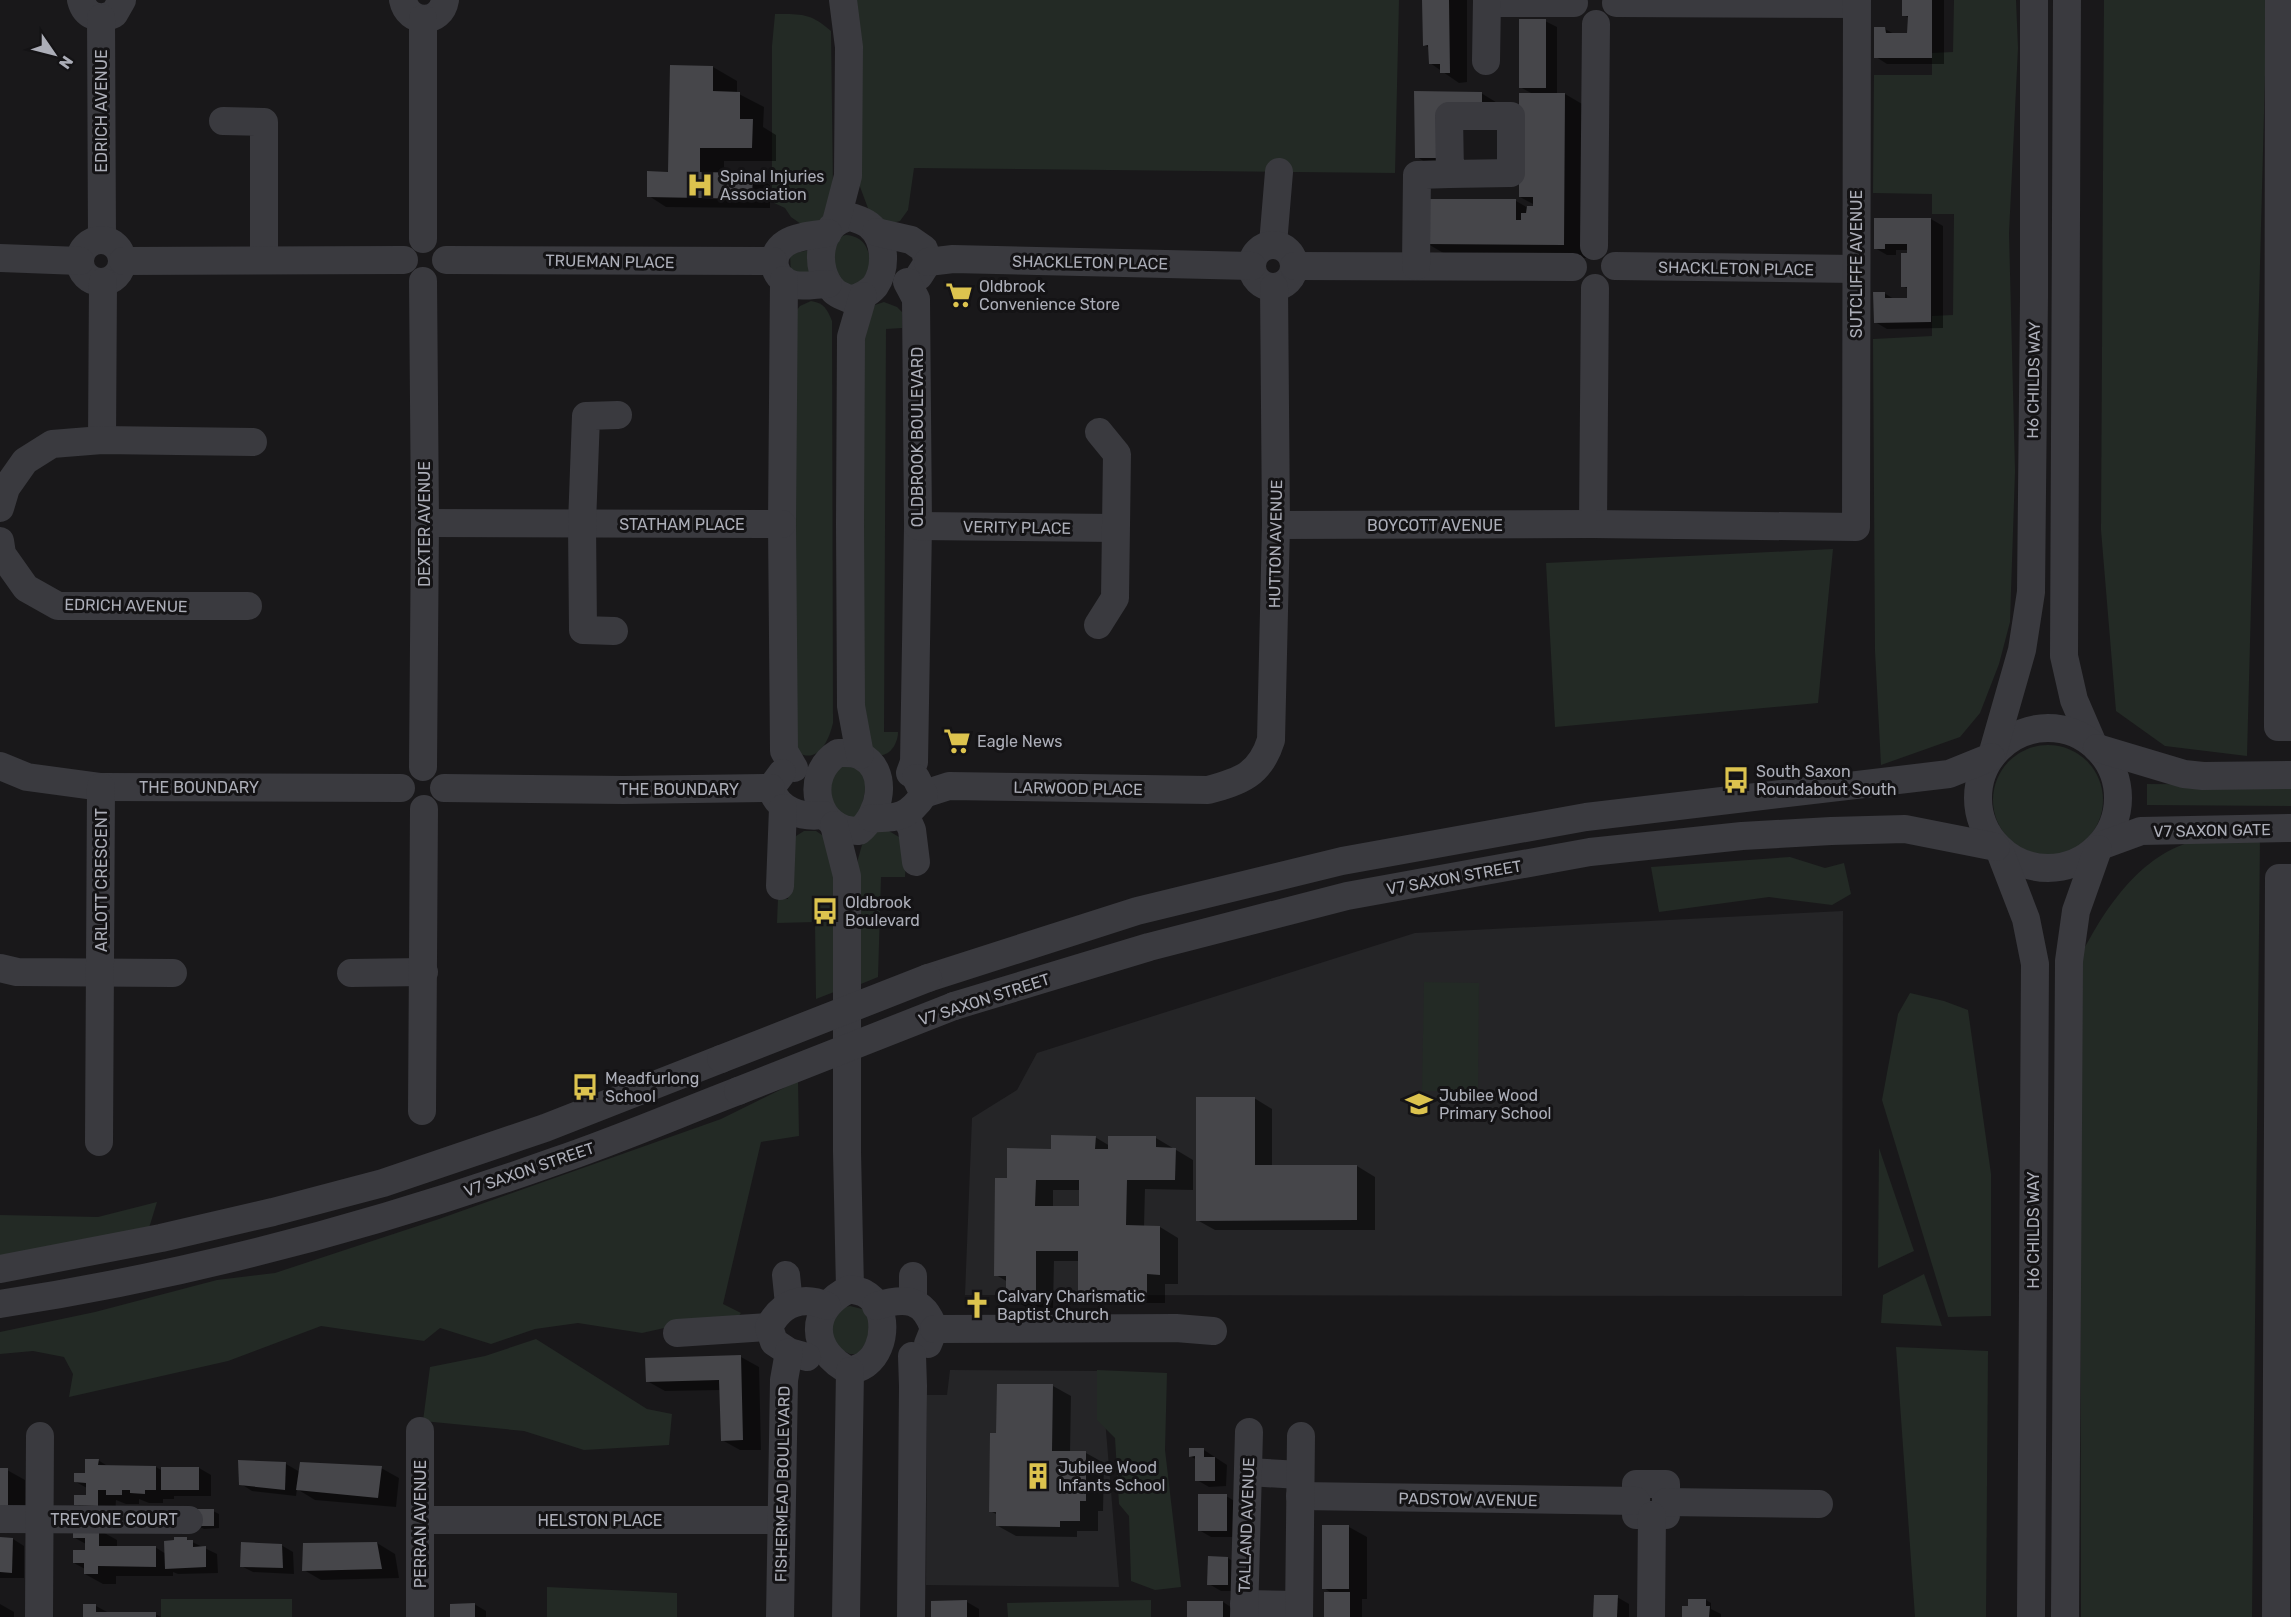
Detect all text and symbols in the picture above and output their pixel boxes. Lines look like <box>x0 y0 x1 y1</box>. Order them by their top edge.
north arrow <box>24 24 84 84</box>
street label: EDRICH AVENUE <box>92 49 111 173</box>
text: N <box>55 52 77 72</box>
place label: Spinal Injuries Association <box>720 167 825 204</box>
hospital icon: Spinal Injuries Association <box>685 170 715 200</box>
street label: SUTCLIFFE AVENUE <box>1847 190 1866 338</box>
street label: TRUEMAN PLACE <box>545 251 675 272</box>
street label: SHACKLETON PLACE <box>1012 252 1168 273</box>
street label: SHACKLETON PLACE <box>1658 258 1814 279</box>
place label: Oldbrook Convenience Store <box>979 277 1120 314</box>
supermarket icon: Oldbrook Convenience Store <box>944 280 974 310</box>
street label: H6 CHILDS WAY <box>2023 321 2044 439</box>
street label: OLDBROOK BOULEVARD <box>908 347 927 527</box>
street label: DEXTER AVENUE <box>415 461 434 587</box>
street label: HUTTON AVENUE <box>1265 480 1286 608</box>
street label: STATHAM PLACE <box>619 515 745 534</box>
street label: BOYCOTT AVENUE <box>1367 516 1503 535</box>
street label: VERITY PLACE <box>963 517 1071 538</box>
street label: EDRICH AVENUE <box>64 595 188 616</box>
supermarket icon: Eagle News <box>942 726 972 756</box>
place label: Eagle News <box>977 732 1063 751</box>
place label: South Saxon Roundabout South <box>1756 762 1897 799</box>
bus stop icon: South Saxon Roundabout South <box>1721 765 1751 795</box>
street label: THE BOUNDARY <box>139 778 259 797</box>
street label: LARWOOD PLACE <box>1013 778 1143 799</box>
street label: THE BOUNDARY <box>619 780 739 799</box>
street label: ARLOTT CRESCENT <box>92 808 111 952</box>
street label: V7 SAXON GATE <box>2153 820 2271 841</box>
street label: V7 SAXON STREET <box>1385 856 1523 899</box>
place label: Oldbrook Boulevard <box>845 893 920 930</box>
bus stop icon: Oldbrook Boulevard <box>810 896 840 926</box>
street label: V7 SAXON STREET <box>916 969 1052 1030</box>
place label: Meadfurlong School <box>605 1069 699 1106</box>
bus stop icon: Meadfurlong School <box>570 1072 600 1102</box>
place label: Jubilee Wood Primary School <box>1439 1086 1551 1123</box>
school or university icon: Jubilee Wood Primary School <box>1404 1089 1434 1119</box>
street label: V7 SAXON STREET <box>461 1138 597 1201</box>
street label: H6 CHILDS WAY <box>2024 1171 2043 1289</box>
place label: Calvary Charismatic Baptist Church <box>997 1287 1146 1324</box>
church icon: Calvary Charismatic Baptist Church <box>962 1290 992 1320</box>
street label: FISHERMEAD BOULEVARD <box>771 1386 794 1582</box>
street label: TALLAND AVENUE <box>1235 1457 1258 1593</box>
place label: Jubilee Wood Infants School <box>1058 1458 1166 1495</box>
street label: PERRAN AVENUE <box>411 1460 430 1588</box>
building icon: Jubilee Wood Infants School <box>1023 1461 1053 1491</box>
street label: PADSTOW AVENUE <box>1398 1489 1538 1510</box>
street label: TREVONE COURT <box>50 1510 178 1529</box>
street label: HELSTON PLACE <box>538 1511 663 1530</box>

